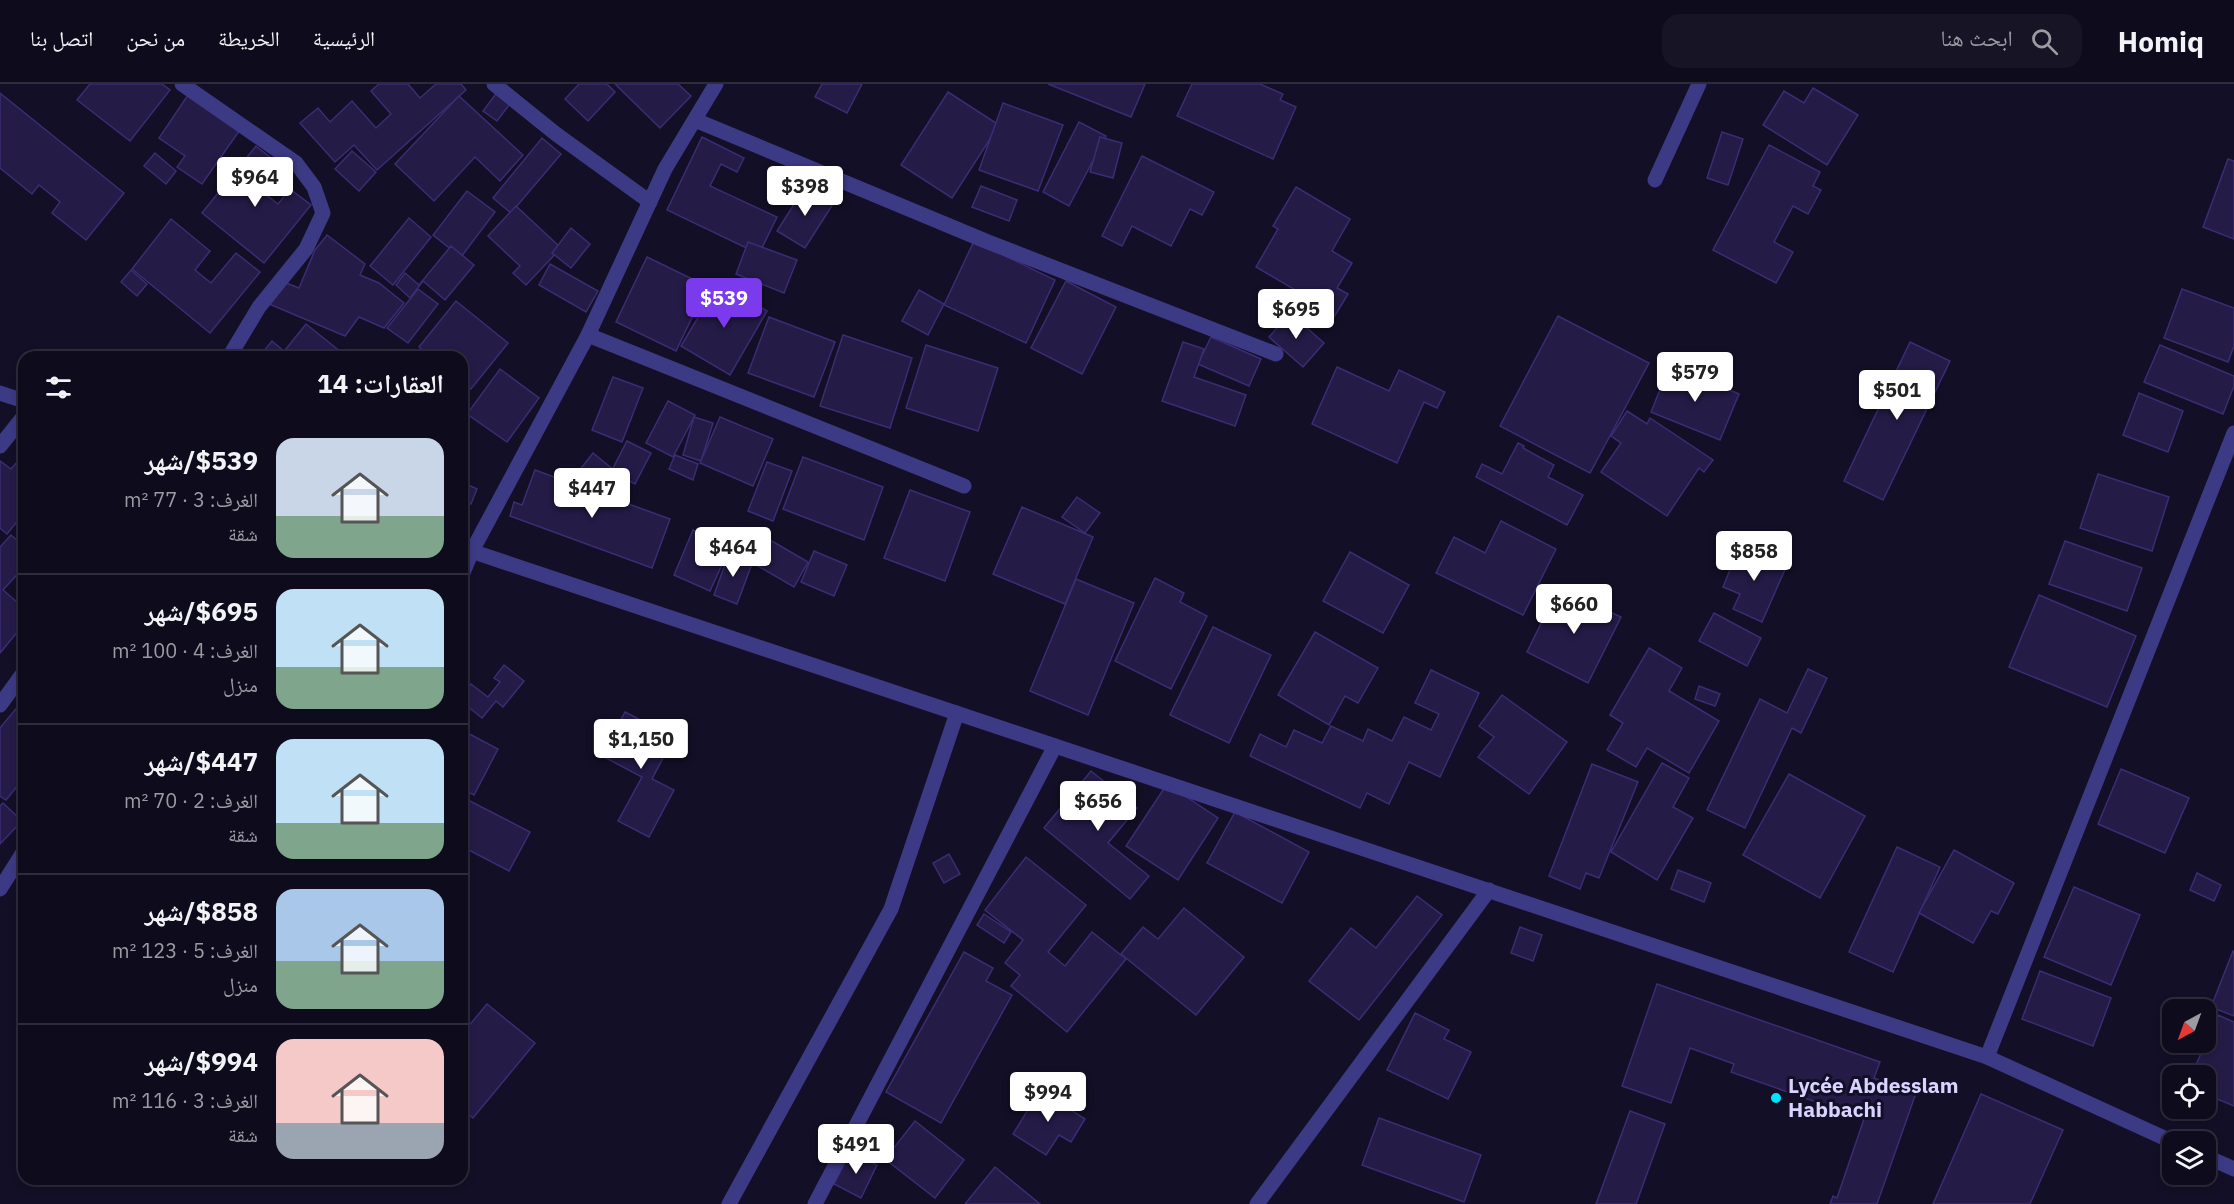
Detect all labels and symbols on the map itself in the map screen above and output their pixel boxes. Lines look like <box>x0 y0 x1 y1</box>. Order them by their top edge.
pin: $964 <box>219 157 291 208</box>
pin: $398 <box>769 166 841 217</box>
pin: $539 <box>688 278 760 329</box>
pin: $695 <box>1260 289 1332 340</box>
pin: $579 <box>1659 352 1731 403</box>
pin: $501 <box>1861 370 1933 421</box>
pin: $447 <box>556 468 628 519</box>
pin: $464 <box>697 527 769 578</box>
pin: $858 <box>1718 531 1790 582</box>
pin: $660 <box>1538 584 1610 635</box>
pin: $1,150 <box>592 719 690 770</box>
pin: $656 <box>1062 781 1134 832</box>
north arrow <box>2162 999 2216 1053</box>
place label: Lycée Abdesslam Habbachi <box>1788 1071 1959 1123</box>
pin: $994 <box>1012 1072 1084 1123</box>
marker: Lycée Abdesslam Habbachi <box>1769 1091 1783 1105</box>
pin: $491 <box>820 1124 892 1175</box>

